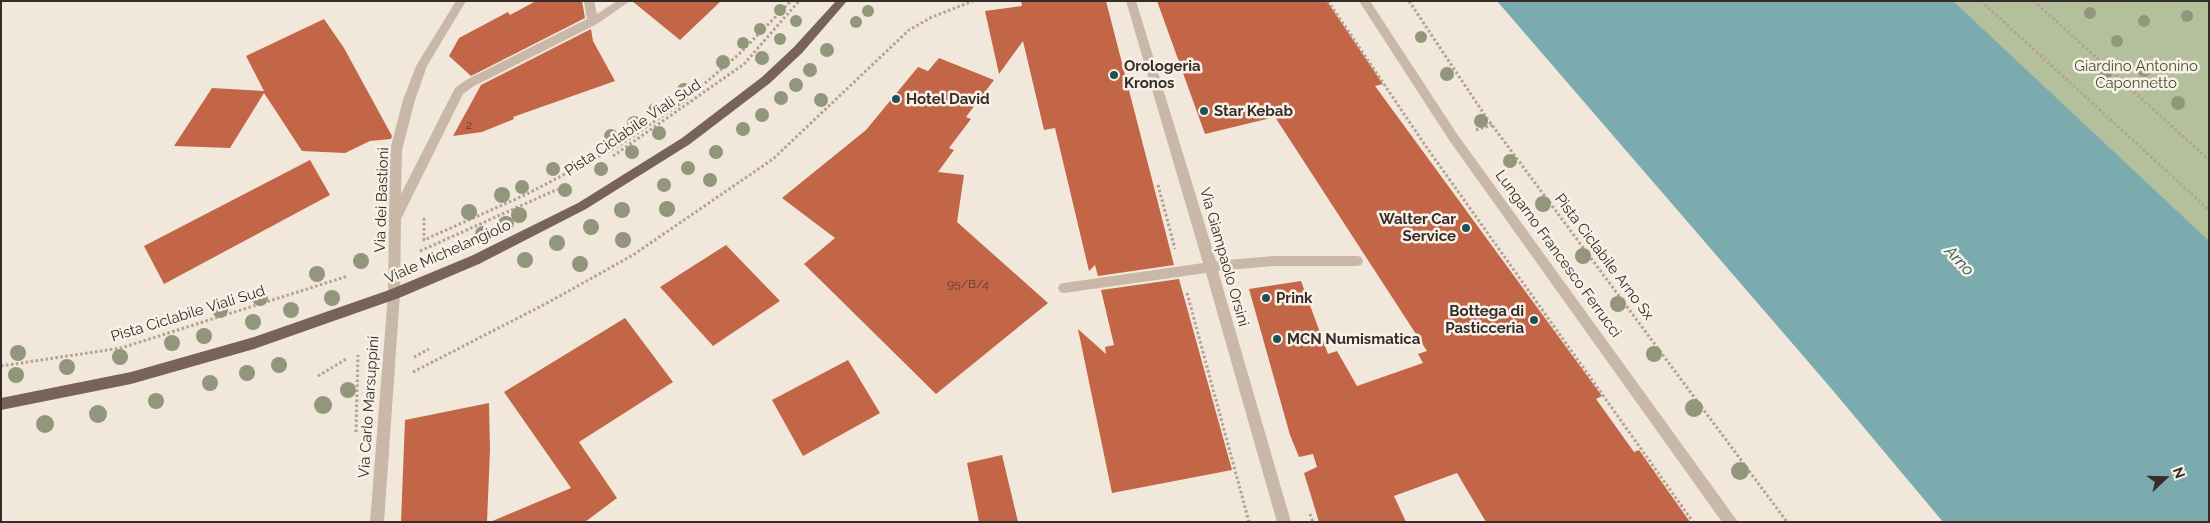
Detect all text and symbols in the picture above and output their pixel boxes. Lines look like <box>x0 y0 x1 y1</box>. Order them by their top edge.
place label: Orologeria Kronos <box>1124 57 1201 92</box>
park label: Giardino Antonino Caponnetto <box>2074 57 2198 92</box>
marker: Orologeria Kronos <box>1108 69 1120 81</box>
street label: Pista Ciclabile Viali Sud <box>562 76 704 180</box>
place label: Hotel David <box>906 90 990 108</box>
marker: Hotel David <box>890 93 902 105</box>
place label: Star Kebab <box>1214 102 1293 120</box>
marker: Star Kebab <box>1198 105 1210 117</box>
house number: 2 <box>466 118 472 132</box>
street label: Via dei Bastioni <box>371 147 393 253</box>
street label: Lungarno Francesco Ferrucci <box>1491 167 1625 341</box>
street label: Via Giampaolo Orsini <box>1196 185 1252 329</box>
street label: Pista Ciclabile Arno Sx <box>1551 190 1657 324</box>
place label: Walter Car Service <box>1379 210 1456 245</box>
street label: Viale Michelangiolo <box>382 216 514 288</box>
marker: Walter Car Service <box>1460 222 1472 234</box>
water label: Arno <box>1940 242 1978 280</box>
house number: 95/B/4 <box>947 277 989 291</box>
street label: Pista Ciclabile Viali Sud <box>109 282 267 346</box>
place label: Prink <box>1276 289 1312 307</box>
marker: Prink <box>1260 292 1272 304</box>
place label: Bottega di Pasticceria <box>1445 302 1524 337</box>
marker: Bottega di Pasticceria <box>1528 314 1540 326</box>
place label: MCN Numismatica <box>1287 330 1420 348</box>
marker: MCN Numismatica <box>1271 333 1283 345</box>
street label: Via Carlo Marsuppini <box>355 335 383 479</box>
north arrow <box>2140 453 2190 503</box>
text: N <box>2170 465 2188 480</box>

